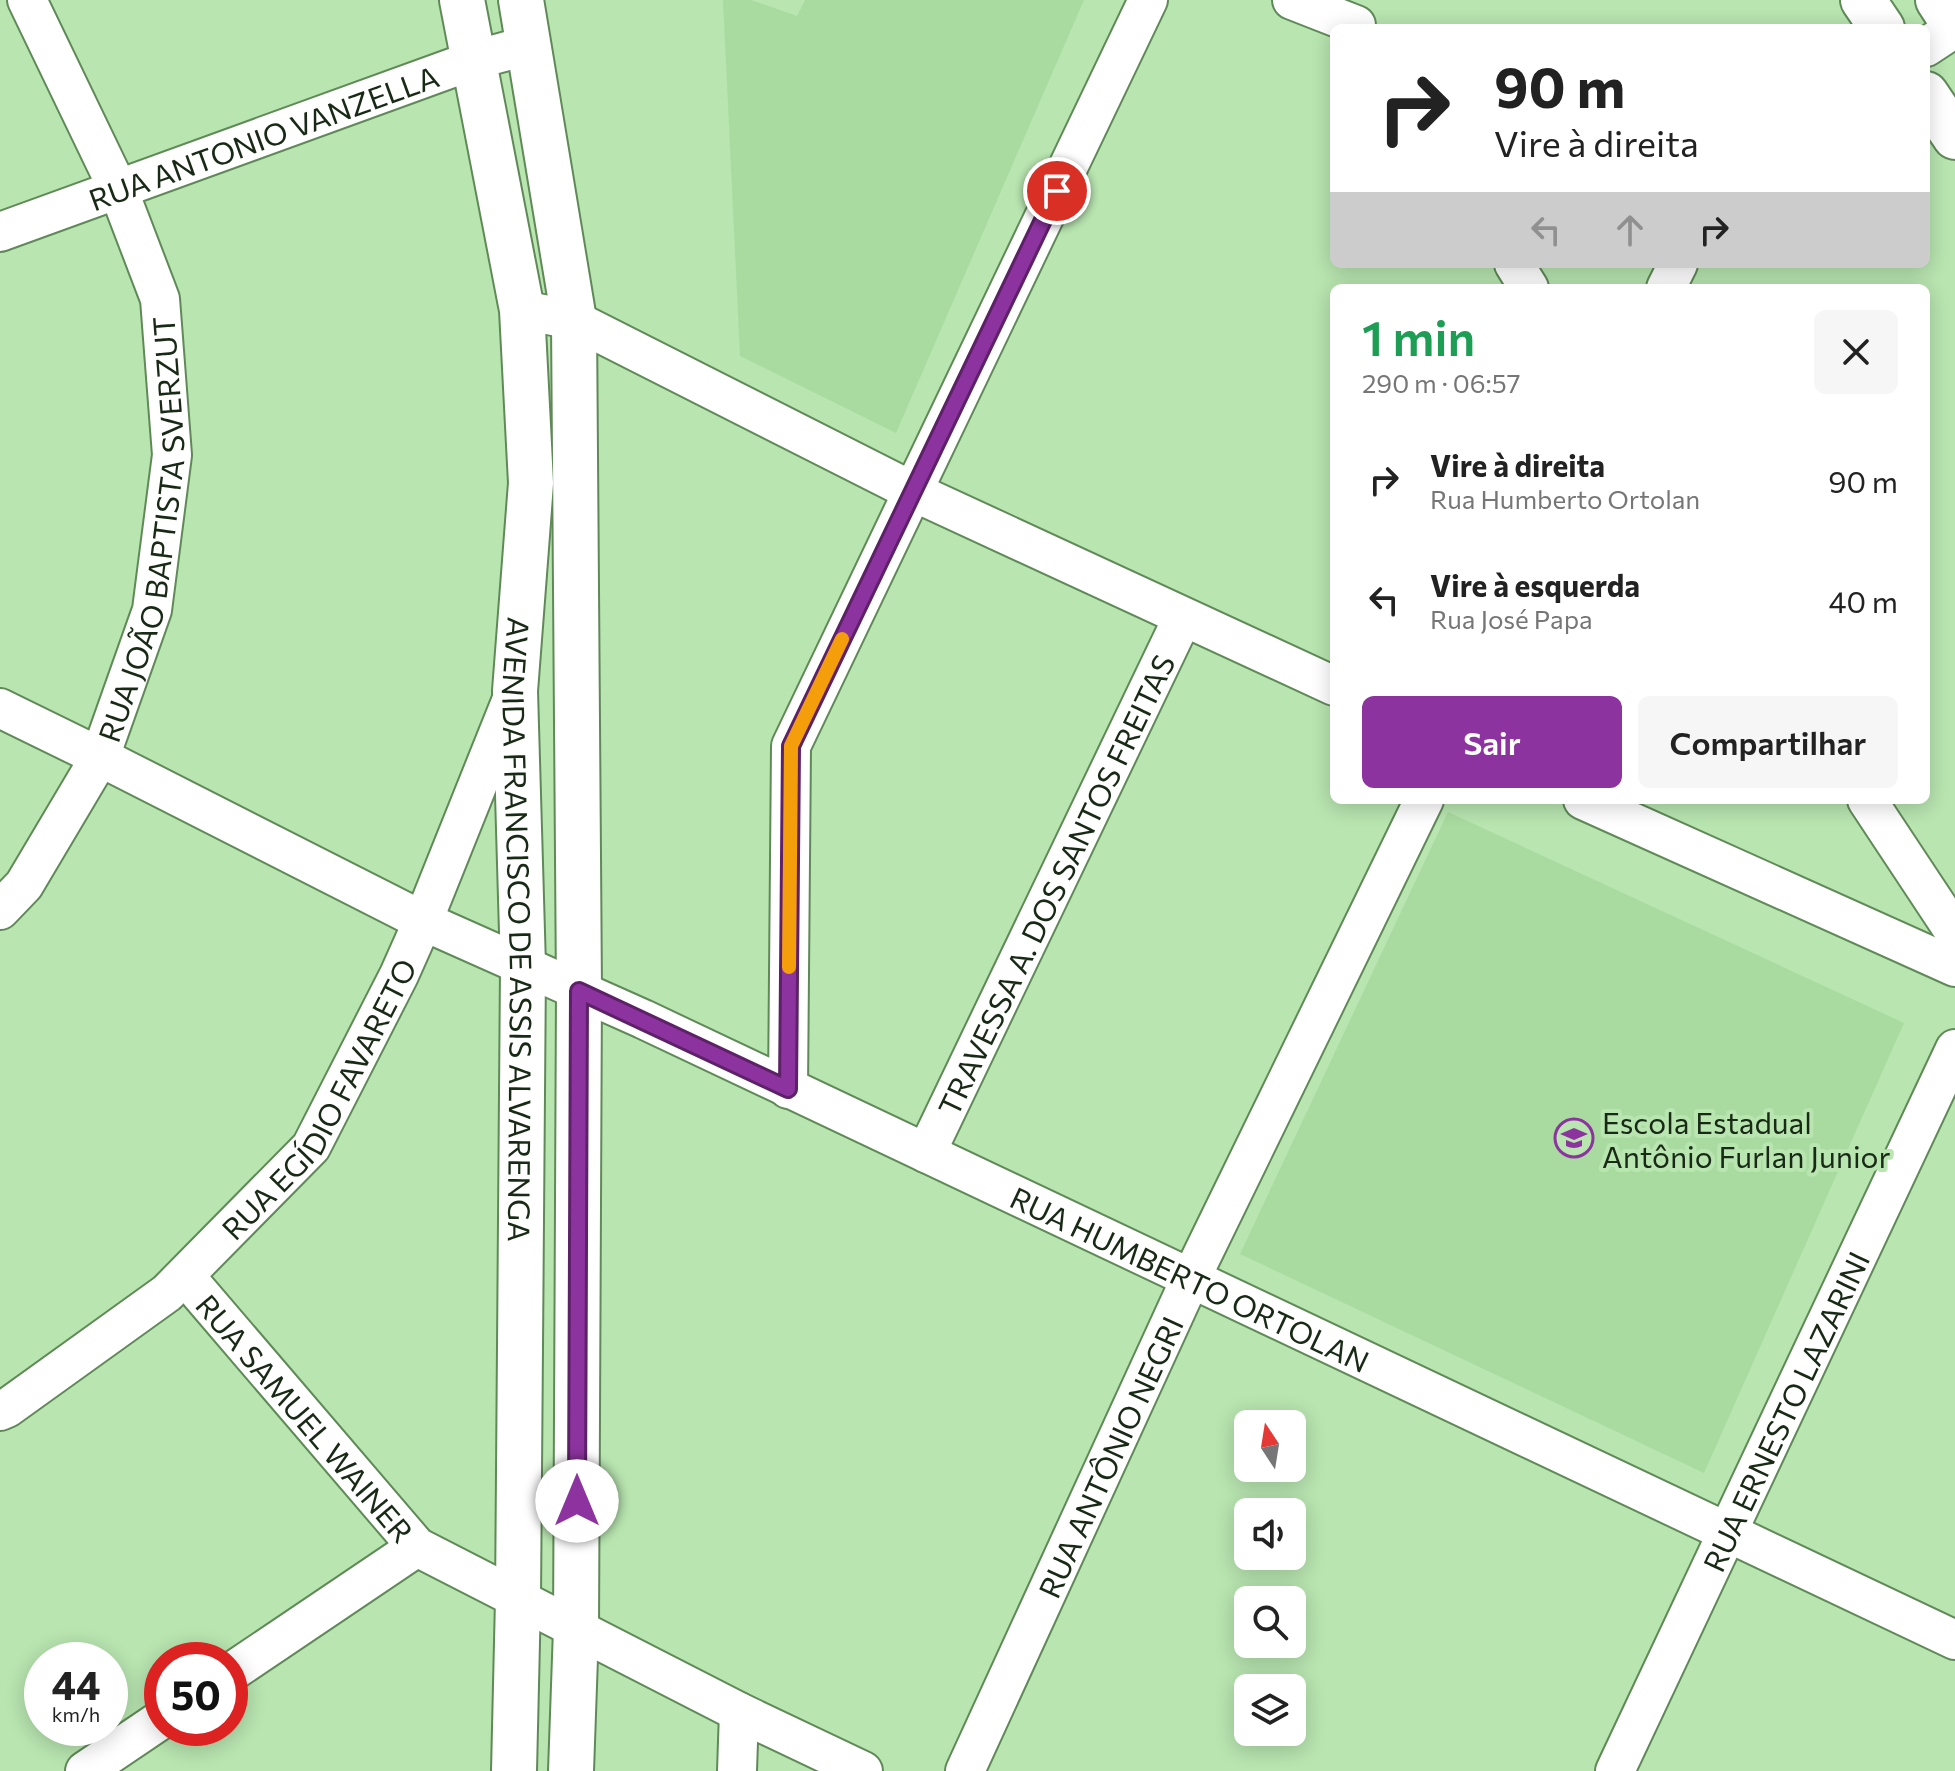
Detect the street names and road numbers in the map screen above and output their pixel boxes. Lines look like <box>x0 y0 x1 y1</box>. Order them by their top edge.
street label: RUA ANTONIO VANZELLA <box>83 56 443 217</box>
street label: RUA JOÃO BAPTISTA SVERZUT <box>89 315 191 746</box>
street label: AVENIDA FRANCISCO DE ASSIS ALVARENGA <box>496 616 542 1242</box>
street label: TRAVESSA A. DOS SANTOS FREITAS <box>929 648 1181 1121</box>
street label: RUA EGÍDIO FAVARETO <box>213 953 423 1246</box>
street label: RUA HUMBERTO ORTOLAN <box>1005 1177 1376 1379</box>
street label: RUA ERNESTO LAZARINI <box>1693 1245 1876 1577</box>
street label: RUA SAMUEL WAINER <box>190 1286 422 1549</box>
street label: RUA ANTÔNIO NEGRI <box>1029 1310 1190 1603</box>

